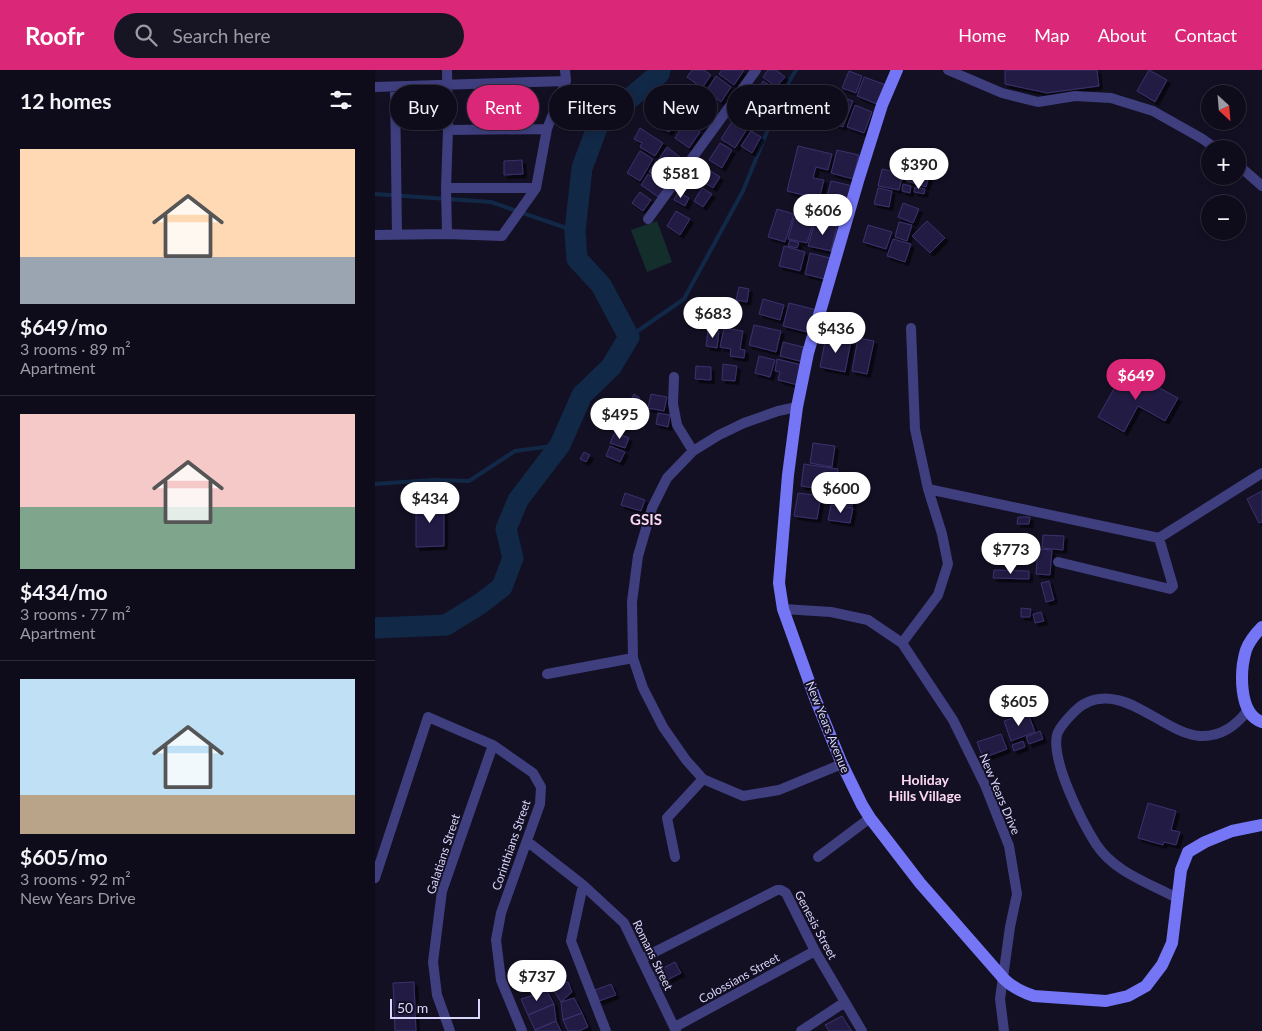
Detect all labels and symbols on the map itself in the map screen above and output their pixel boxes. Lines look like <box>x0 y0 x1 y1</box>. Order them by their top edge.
north arrow <box>1201 85 1246 130</box>
pin: $390 <box>889 148 949 190</box>
pin: $581 <box>651 156 711 199</box>
pin: $606 <box>793 194 853 236</box>
pin: $683 <box>683 296 743 339</box>
pin: $436 <box>806 312 866 354</box>
pin: $649 <box>1106 358 1166 401</box>
pin: $495 <box>590 398 650 440</box>
pin: $600 <box>811 472 871 514</box>
pin: $434 <box>400 482 460 524</box>
district label: GSIS <box>630 510 662 528</box>
pin: $773 <box>981 532 1041 575</box>
street label: New Years Avenue <box>803 679 853 775</box>
pin: $605 <box>989 684 1049 727</box>
street label: New Years Drive <box>976 751 1024 837</box>
district label: Holiday Hills Village <box>889 771 962 804</box>
street label: Corinthians Street <box>488 797 534 892</box>
street label: Galatians Street <box>423 811 463 896</box>
street label: Genesis Street <box>792 888 841 963</box>
street label: Romans Street <box>630 917 677 993</box>
street label: Colossians Street <box>696 949 783 1006</box>
pin: $737 <box>507 960 567 1002</box>
scale bar <box>390 996 480 1019</box>

